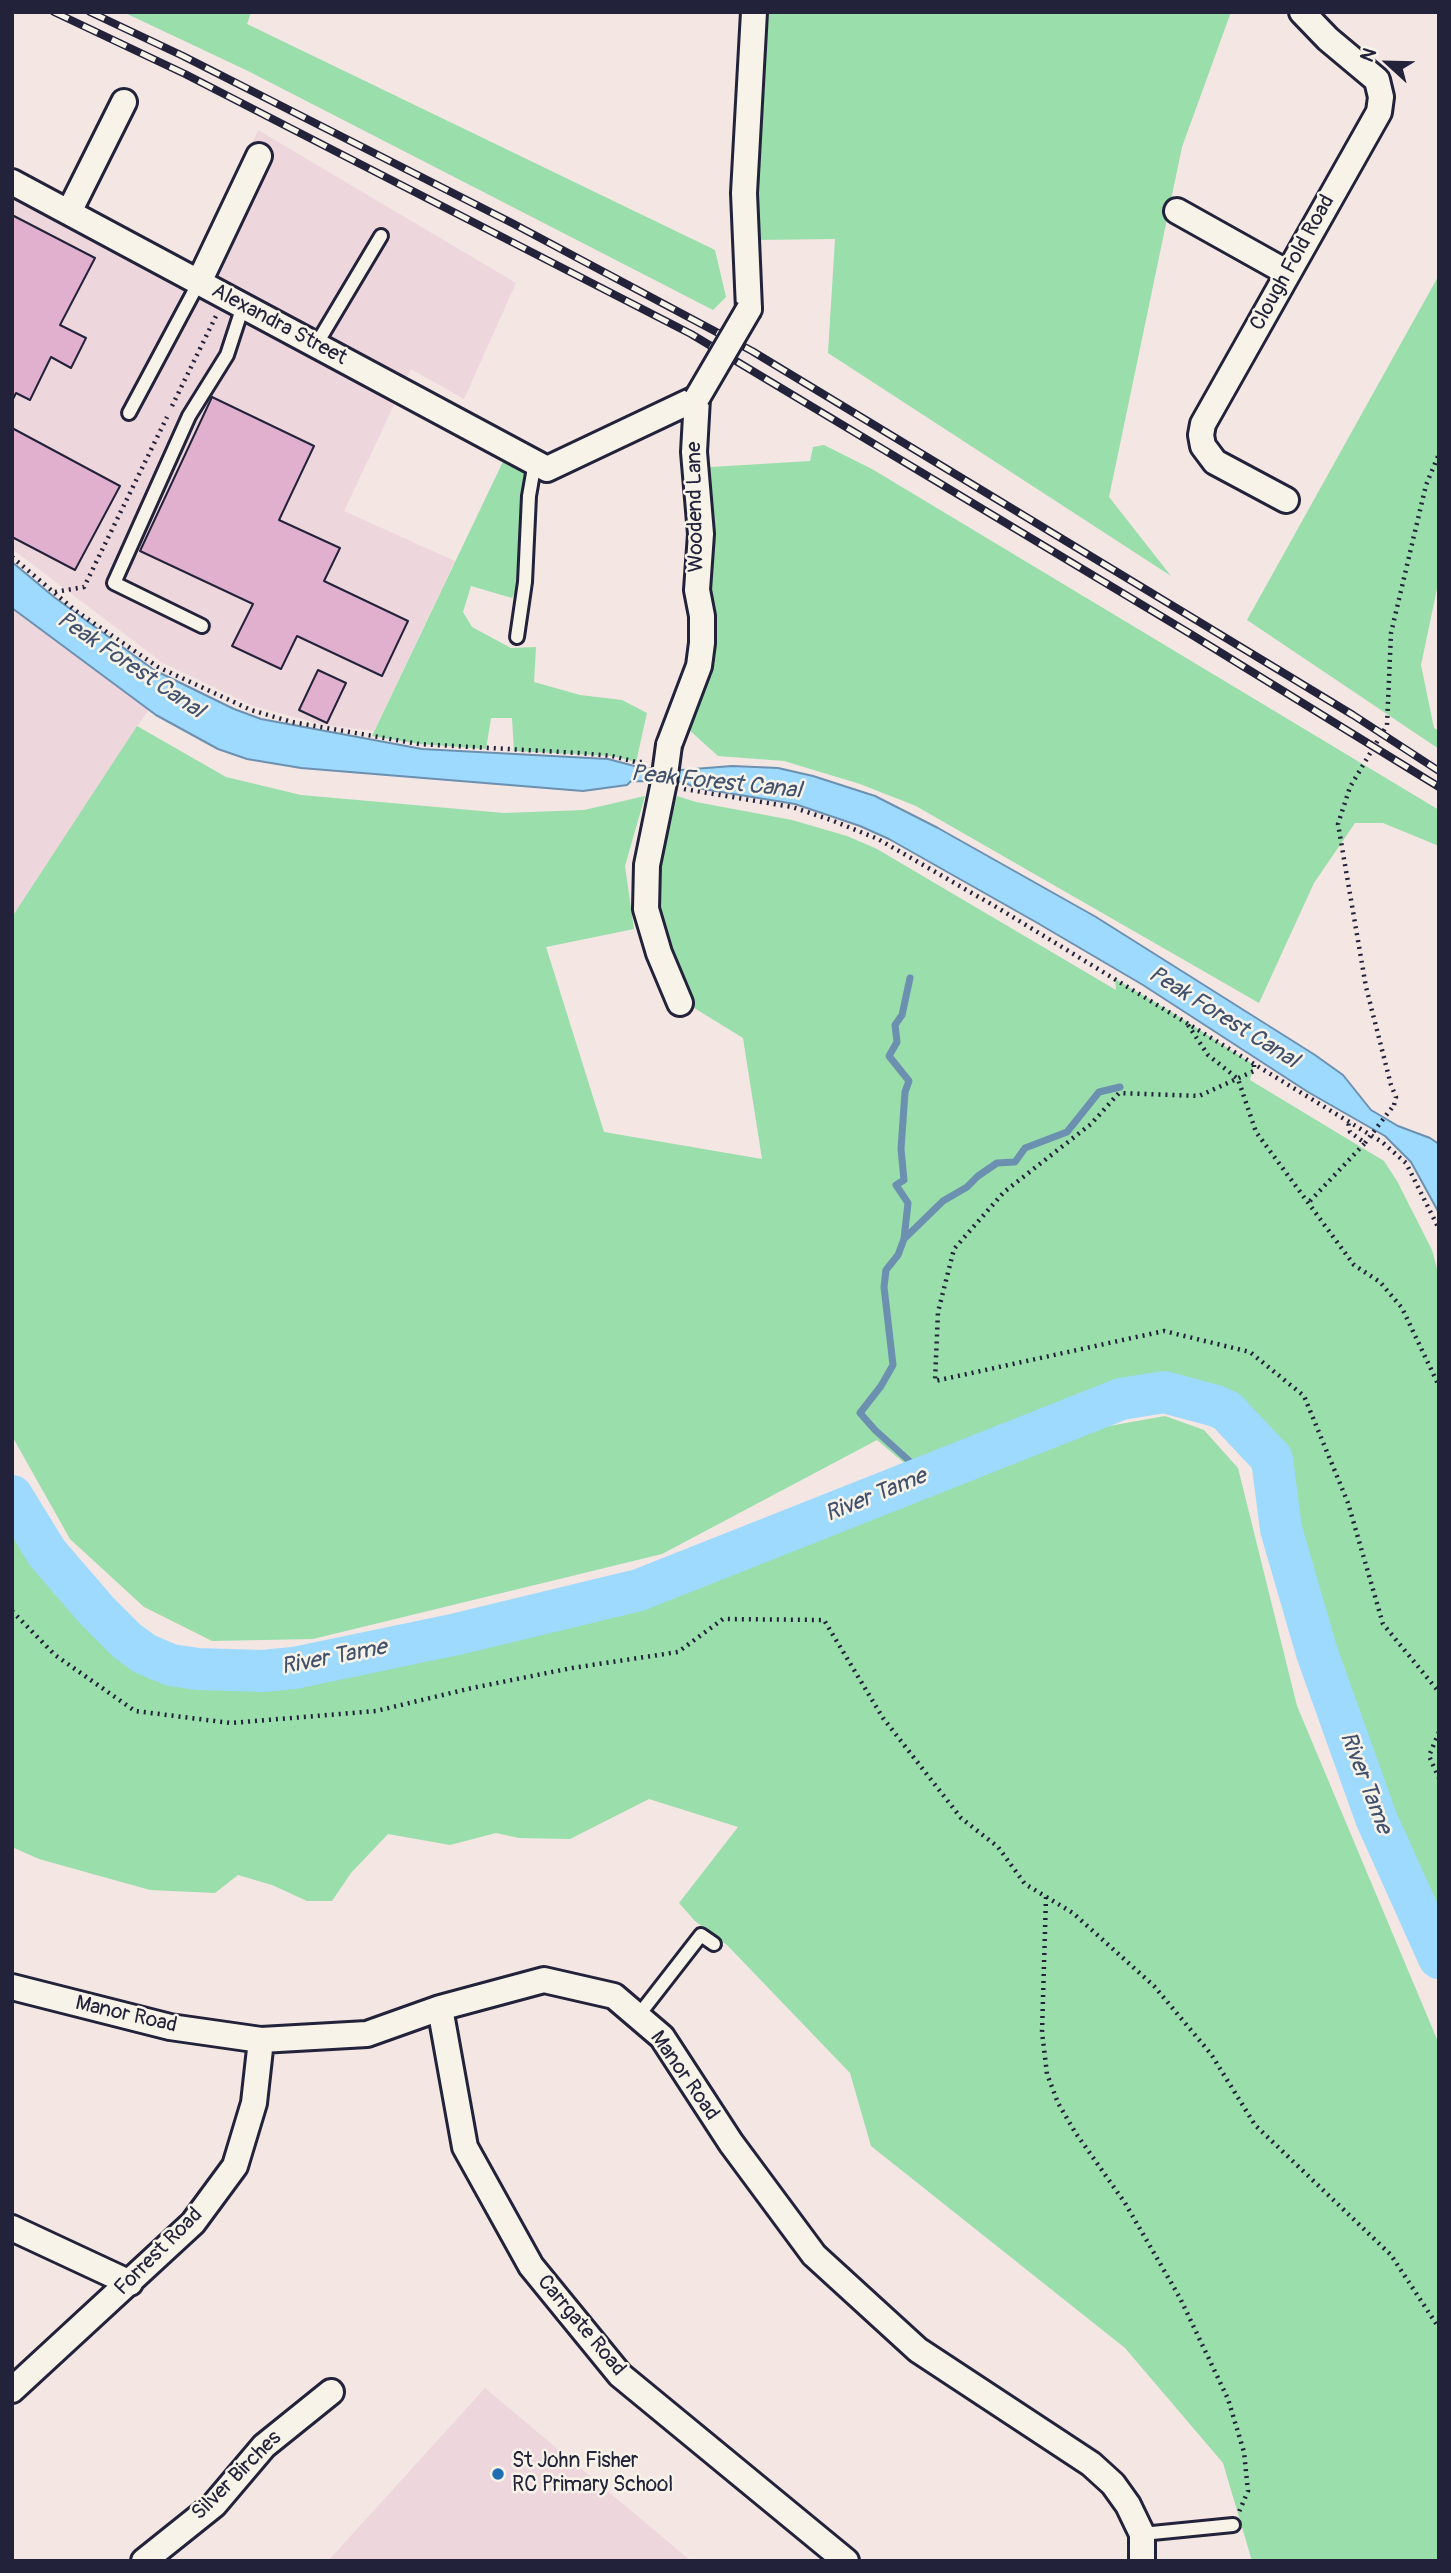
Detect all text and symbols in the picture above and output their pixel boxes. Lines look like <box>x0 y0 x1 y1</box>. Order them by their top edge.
north arrow <box>1353 28 1423 98</box>
text: N <box>1355 45 1382 66</box>
street label: Clough Fold Road <box>1245 191 1341 335</box>
street label: Alexandra Street <box>207 279 351 371</box>
street label: Woodend Lane <box>682 441 710 573</box>
water label: Peak Forest Canal <box>51 607 209 725</box>
water label: Peak Forest Canal <box>629 760 803 806</box>
water label: Peak Forest Canal <box>1143 961 1303 1075</box>
water label: River Tame <box>821 1463 931 1529</box>
water label: River Tame <box>279 1634 389 1682</box>
water label: River Tame <box>1333 1728 1397 1838</box>
street label: Manor Road <box>73 1991 179 2039</box>
street label: Manor Road <box>644 2026 724 2126</box>
street label: Forrest Road <box>110 2203 208 2301</box>
street label: Carrgate Road <box>531 2270 631 2382</box>
street label: Silver Birches <box>187 2426 287 2526</box>
place label: St John Fisher RC Primary School <box>512 2449 673 2499</box>
marker: St John Fisher RC Primary School <box>490 2466 506 2482</box>

